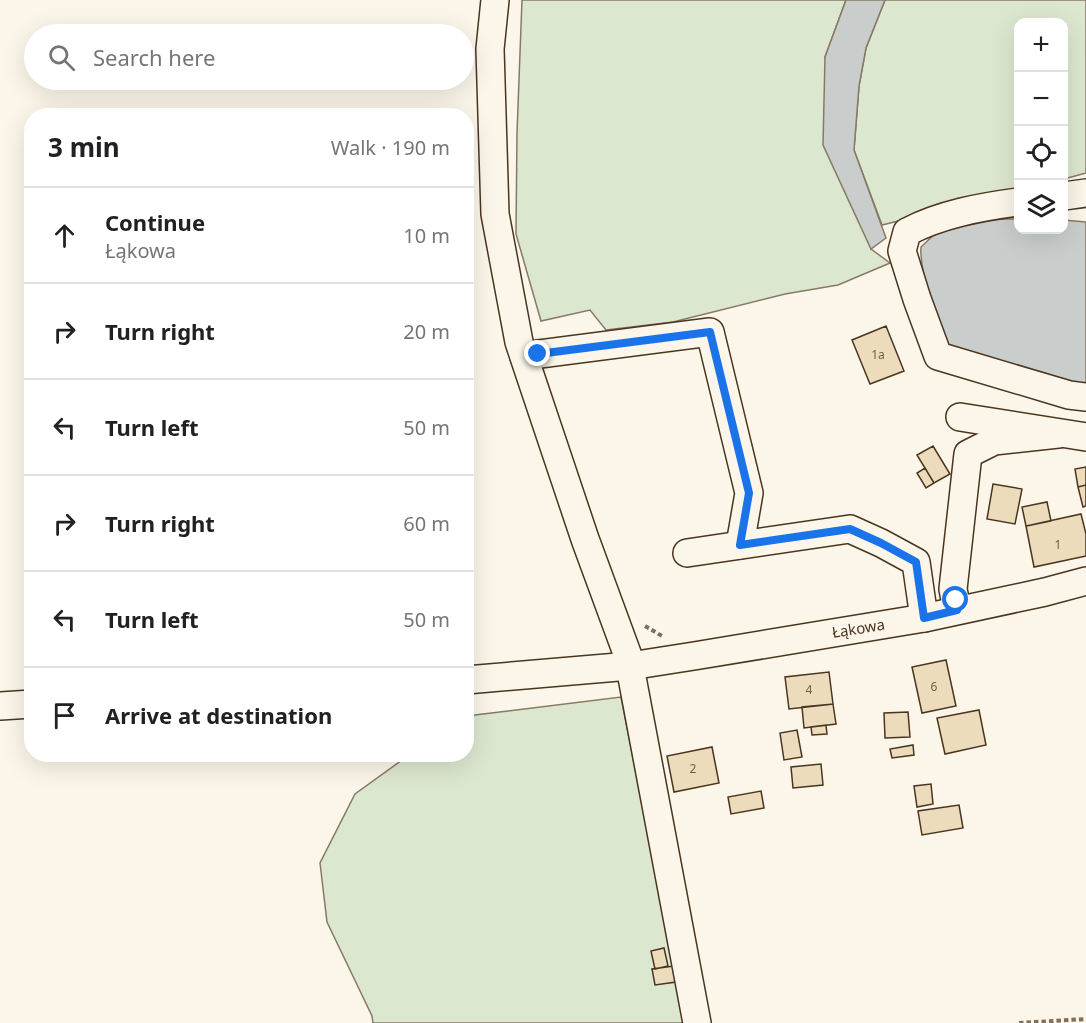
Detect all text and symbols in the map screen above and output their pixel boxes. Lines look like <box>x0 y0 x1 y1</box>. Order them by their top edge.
map controls <box>1014 18 1068 234</box>
button: + <box>1014 18 1068 72</box>
search box <box>24 24 474 90</box>
icon: search <box>45 41 78 74</box>
text: Search here <box>93 42 215 72</box>
button: − <box>1014 72 1068 126</box>
button: locate <box>1014 126 1068 180</box>
text: 3 min <box>48 129 120 165</box>
text: Walk · 190 m <box>331 134 450 161</box>
button: layers <box>1014 180 1068 234</box>
text: Continue <box>105 207 205 237</box>
icon: ahead <box>48 219 81 252</box>
text: 10 m <box>403 222 450 249</box>
text: Łąkowa <box>105 237 176 264</box>
icon: right <box>48 315 81 348</box>
text: Turn right <box>105 316 215 346</box>
text: 20 m <box>403 318 450 345</box>
route end <box>524 340 550 366</box>
house number: 1a <box>871 346 885 363</box>
icon: left <box>48 411 81 444</box>
text: Turn left <box>105 412 199 442</box>
text: 50 m <box>403 414 450 441</box>
icon: right <box>48 507 81 540</box>
text: Turn right <box>105 508 215 538</box>
text: 60 m <box>403 510 450 537</box>
house number: 1 <box>1055 536 1061 553</box>
route start <box>942 586 968 612</box>
icon: left <box>48 603 81 636</box>
text: Turn left <box>105 604 199 634</box>
text: 50 m <box>403 606 450 633</box>
street label: Łąkowa <box>830 614 886 642</box>
house number: 6 <box>931 678 938 695</box>
house number: 4 <box>806 681 813 698</box>
icon: arrive <box>48 699 81 732</box>
text: Arrive at destination <box>105 700 332 730</box>
house number: 2 <box>690 760 697 777</box>

